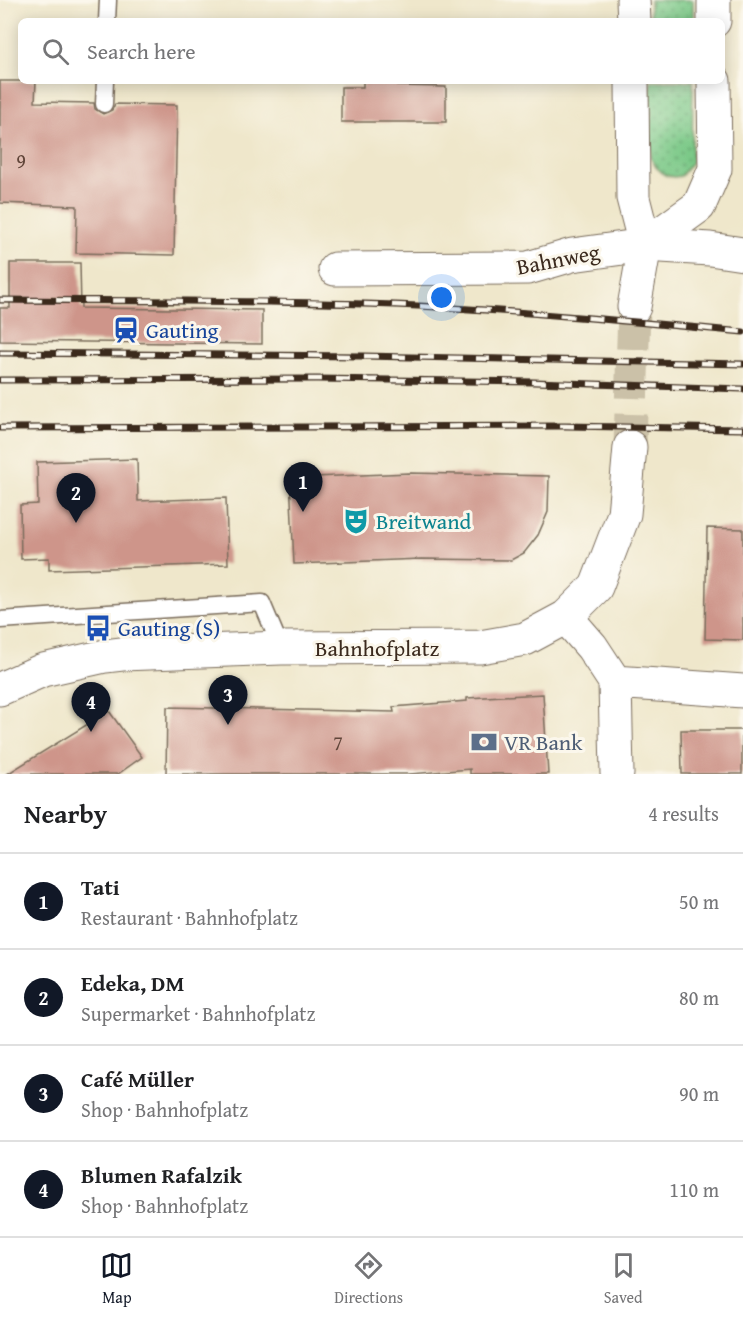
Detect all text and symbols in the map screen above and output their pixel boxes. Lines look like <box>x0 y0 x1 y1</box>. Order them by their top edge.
search box <box>18 18 725 84</box>
icon: search <box>39 35 72 68</box>
text: Search here <box>87 35 196 67</box>
house number: 9 <box>16 146 26 175</box>
street label: Bahnweg <box>514 235 602 283</box>
your location <box>427 283 456 312</box>
place label: Gauting <box>146 314 219 346</box>
station icon: Gauting <box>111 315 141 345</box>
pin: 1 <box>284 462 322 512</box>
pin: 2 <box>56 474 96 523</box>
place label: Breitwand <box>376 505 472 537</box>
theatre icon: Breitwand <box>341 506 371 536</box>
place label: Gauting (S) <box>118 612 220 644</box>
bus stop icon: Gauting (S) <box>83 613 113 643</box>
street label: Bahnhofplatz <box>315 632 439 664</box>
pin: 3 <box>208 676 248 725</box>
pin: 4 <box>72 682 110 732</box>
place label: VR Bank <box>504 726 583 758</box>
bank icon: VR Bank <box>469 727 499 757</box>
house number: 7 <box>333 728 343 757</box>
text: Nearby <box>24 794 107 833</box>
text: 4 results <box>648 799 719 828</box>
text: Tati <box>81 871 120 903</box>
text: 1 <box>38 887 49 916</box>
text: 50 m <box>679 887 719 916</box>
text: Restaurant · Bahnhofplatz <box>81 903 298 932</box>
text: Edeka, DM <box>81 967 184 999</box>
text: 2 <box>38 983 49 1012</box>
text: 80 m <box>679 983 719 1012</box>
text: Supermarket · Bahnhofplatz <box>81 999 315 1028</box>
text: Café Müller <box>81 1063 194 1095</box>
text: 3 <box>38 1079 49 1108</box>
text: 90 m <box>679 1079 719 1108</box>
text: Shop · Bahnhofplatz <box>81 1095 248 1124</box>
text: Blumen Rafalzik <box>81 1159 242 1191</box>
text: 4 <box>38 1175 49 1204</box>
text: 110 m <box>669 1175 719 1204</box>
text: Shop · Bahnhofplatz <box>81 1191 248 1220</box>
tab: Map <box>100 1249 133 1309</box>
tab: Directions <box>334 1249 403 1309</box>
tab: Saved <box>604 1249 643 1309</box>

